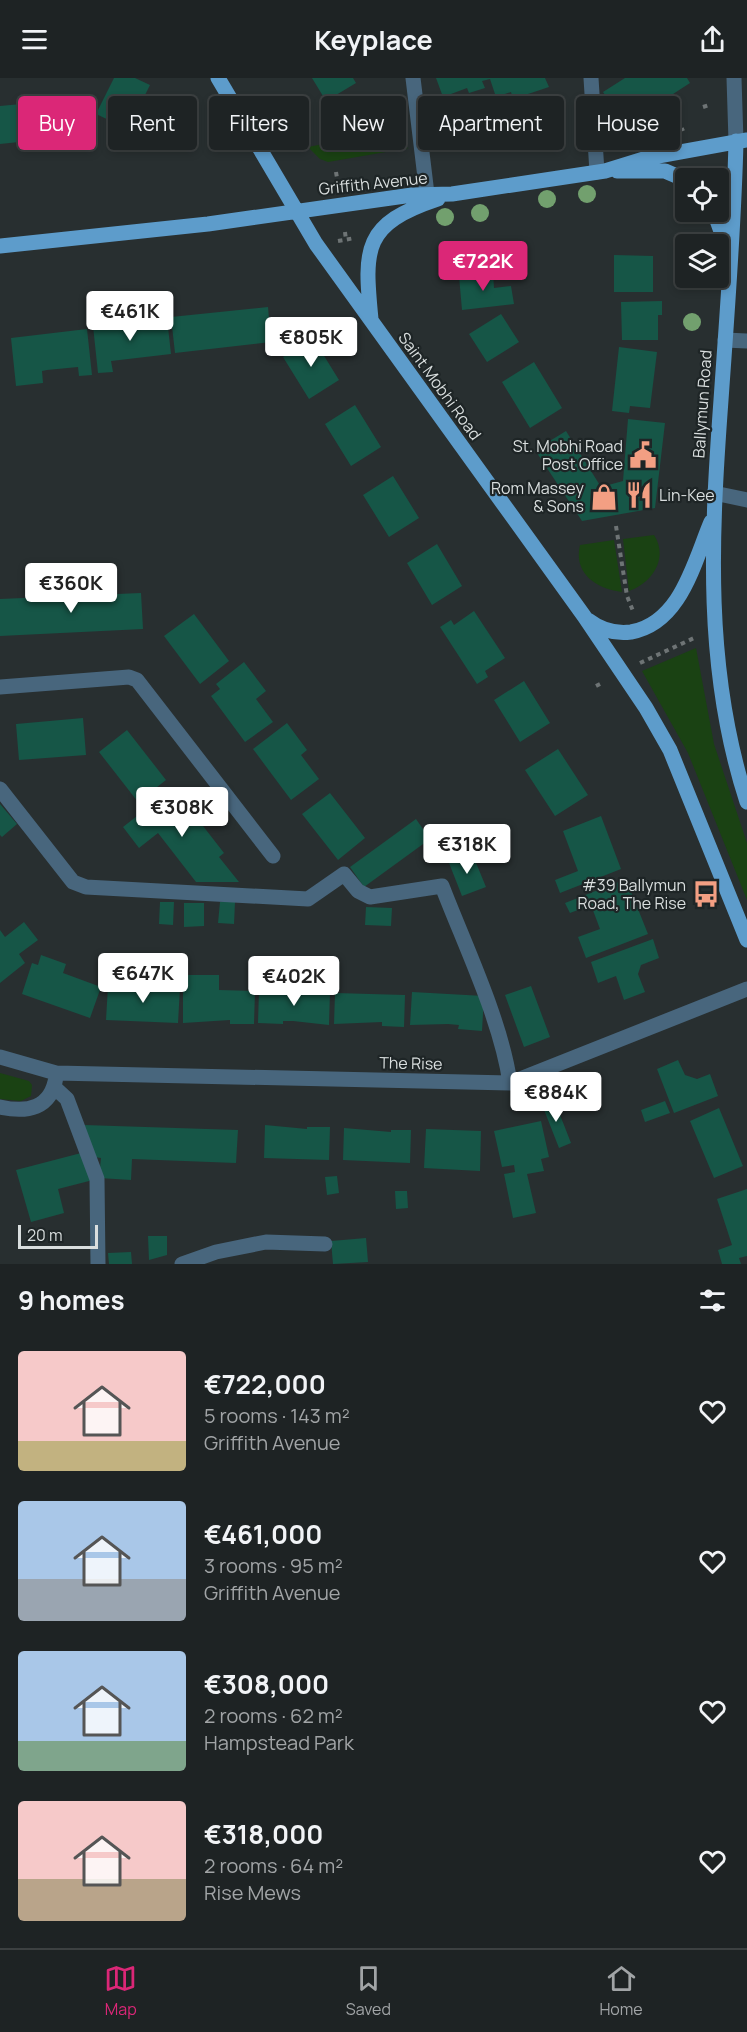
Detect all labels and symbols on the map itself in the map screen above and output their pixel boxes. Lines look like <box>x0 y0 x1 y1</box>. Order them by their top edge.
street label: Griffith Avenue <box>318 166 428 200</box>
pin: €722K <box>441 241 525 292</box>
pin: €461K <box>88 291 172 342</box>
pin: €805K <box>269 317 353 368</box>
street label: Saint Mobhi Road <box>393 328 487 444</box>
street label: Ballymun Road <box>687 349 717 459</box>
place label: St. Mobhi Road Post Office <box>513 435 623 475</box>
public building icon: St. Mobhi Road Post Office <box>628 440 658 470</box>
place label: Rom Massey & Sons <box>491 477 585 517</box>
restaurant icon: Lin-Kee <box>624 480 654 510</box>
shop icon: Rom Massey & Sons <box>589 482 619 512</box>
place label: Lin-Kee <box>659 484 715 506</box>
pin: €360K <box>29 563 113 614</box>
pin: €308K <box>140 787 224 838</box>
pin: €318K <box>425 824 509 875</box>
place label: #39 Ballymun Road, The Rise <box>577 874 686 914</box>
bus stop icon: #39 Ballymun Road, The Rise <box>691 879 721 909</box>
pin: €647K <box>101 953 185 1004</box>
pin: €402K <box>252 956 336 1007</box>
street label: The Rise <box>379 1051 443 1075</box>
pin: €884K <box>514 1072 598 1123</box>
scale bar <box>18 1222 98 1250</box>

